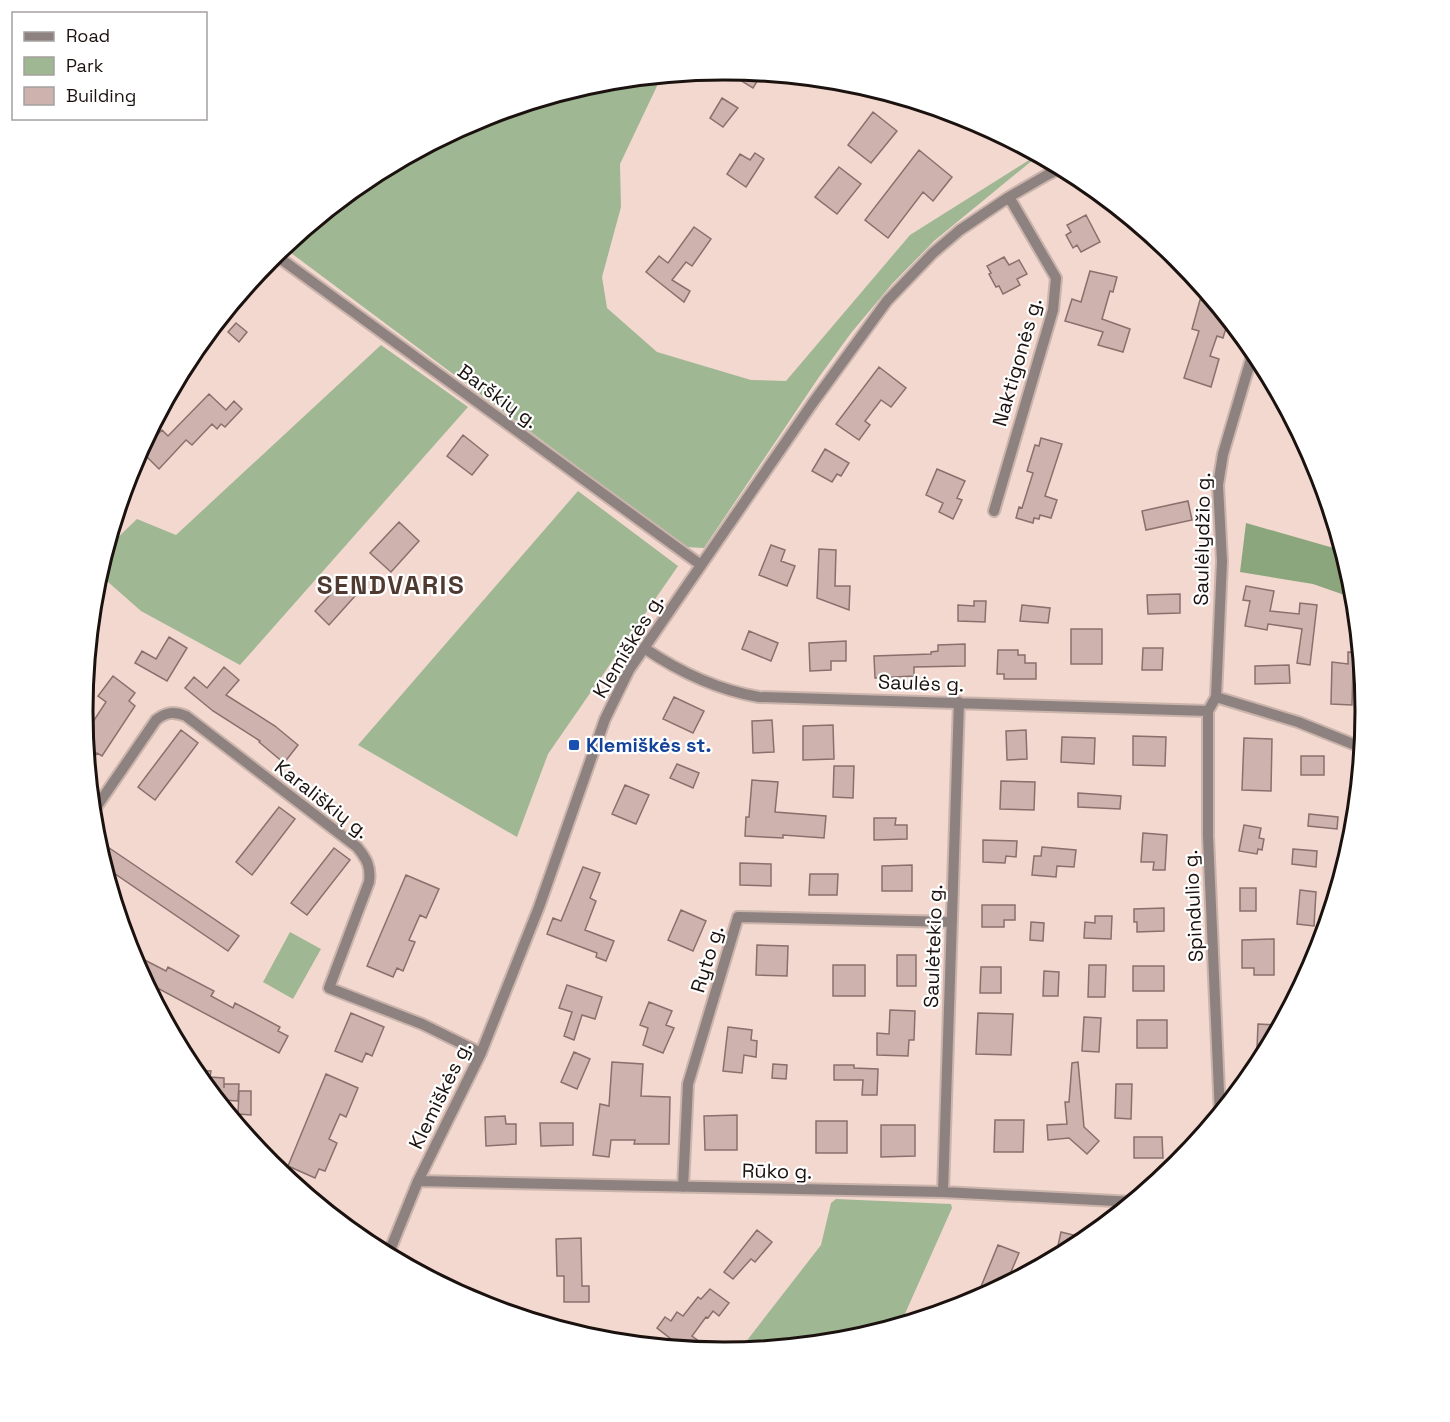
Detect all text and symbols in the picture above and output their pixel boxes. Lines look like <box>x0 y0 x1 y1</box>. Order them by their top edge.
legend <box>12 12 207 120</box>
text: Road <box>66 24 110 47</box>
text: Park <box>66 54 104 77</box>
text: Building <box>66 84 136 107</box>
street label: Naktigonės g. <box>986 295 1048 429</box>
street label: Barškių g. <box>453 358 543 434</box>
street label: Saulėlydžio g. <box>1188 472 1216 606</box>
district label: SENDVARIS <box>317 568 465 602</box>
street label: Klemiškės g. <box>587 589 669 703</box>
street label: Saulės g. <box>878 669 964 697</box>
place label: Klemiškės st. <box>586 732 711 758</box>
marker: Klemiškės st. <box>567 738 581 752</box>
street label: Karališkių g. <box>269 754 375 844</box>
street label: Spindulio g. <box>1177 849 1209 963</box>
street label: Saulėtekio g. <box>918 884 948 1008</box>
street label: Ryto g. <box>684 922 730 996</box>
street label: Klemiškės g. <box>403 1037 477 1153</box>
street label: Rūko g. <box>742 1157 812 1185</box>

